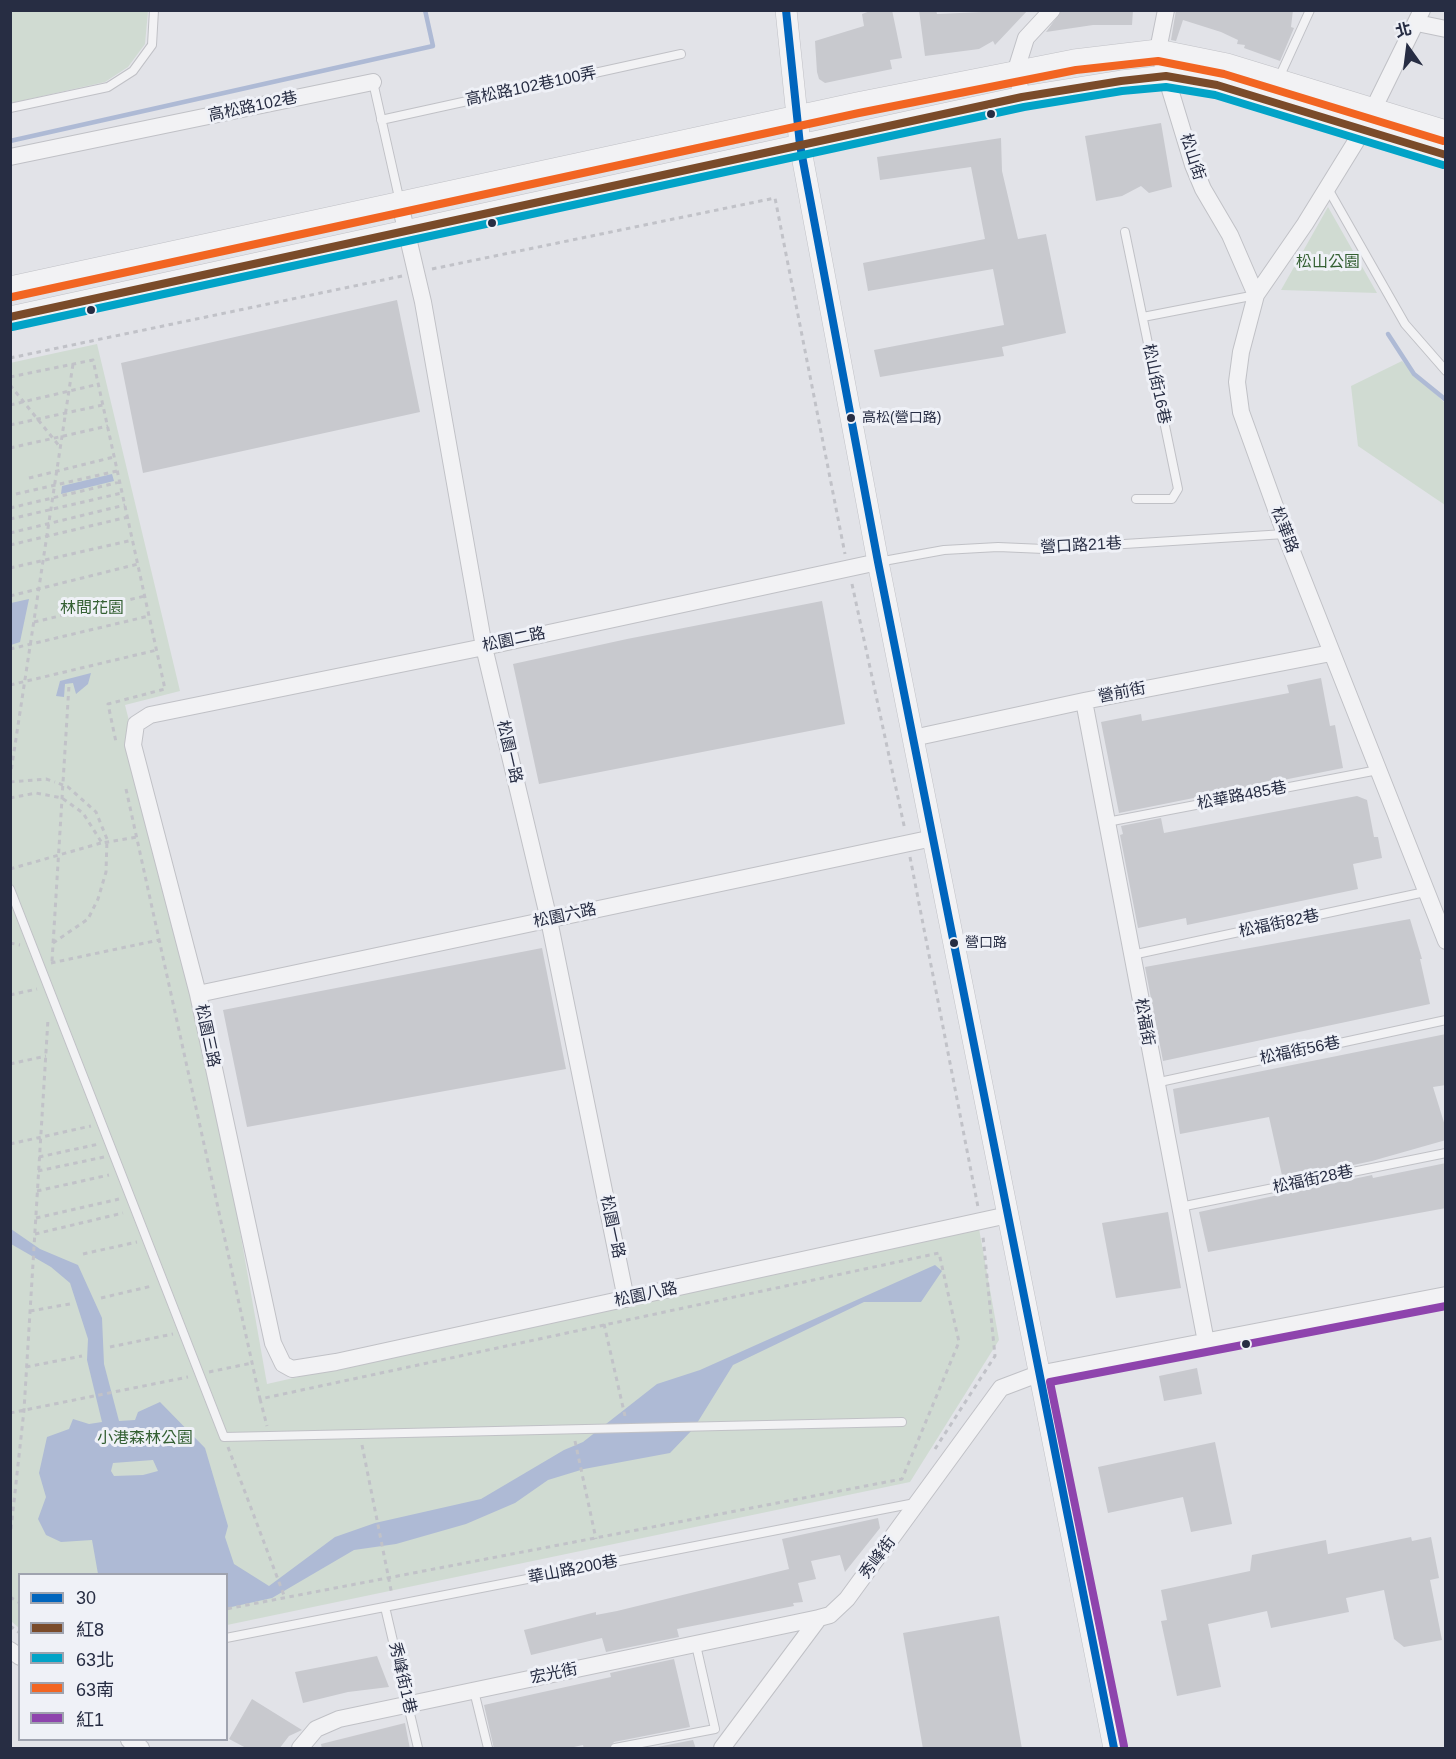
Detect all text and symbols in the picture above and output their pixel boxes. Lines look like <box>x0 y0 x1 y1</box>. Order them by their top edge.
north arrow <box>1378 18 1438 78</box>
text: 北 <box>1394 20 1413 40</box>
street label: 高松路102巷100弄 <box>464 64 598 110</box>
street label: 高松路102巷 <box>207 88 299 126</box>
unlabelled marker <box>985 108 997 120</box>
street label: 松山街 <box>1175 131 1209 183</box>
unlabelled marker <box>486 217 498 229</box>
park label: 松山公園 <box>1296 253 1360 273</box>
unlabelled marker <box>85 304 97 316</box>
street label: 松山街16巷 <box>1138 342 1174 426</box>
place label: 高松(營口路) <box>862 410 941 426</box>
marker: 高松(營口路) <box>845 412 857 424</box>
street label: 松華路 <box>1266 504 1302 556</box>
street label: 營口路21巷 <box>1040 534 1122 558</box>
park label: 林間花園 <box>60 599 124 619</box>
street label: 松園二路 <box>481 624 547 656</box>
street label: 營前街 <box>1097 679 1147 707</box>
street label: 松園一路 <box>492 719 526 785</box>
street label: 松華路485巷 <box>1196 778 1288 814</box>
street label: 松園六路 <box>532 900 598 932</box>
street label: 松福街82巷 <box>1237 906 1321 942</box>
place label: 營口路 <box>965 935 1007 951</box>
marker: 營口路 <box>948 937 960 949</box>
street label: 松福街 <box>1130 997 1158 1047</box>
street label: 松園三路 <box>191 1003 223 1069</box>
street label: 松福街56巷 <box>1258 1033 1342 1069</box>
street label: 松福街28巷 <box>1271 1162 1355 1198</box>
street label: 松園一路 <box>596 1194 628 1260</box>
street label: 松園八路 <box>613 1279 679 1311</box>
unlabelled marker <box>1240 1338 1252 1350</box>
park label: 小港森林公園 <box>97 1429 193 1449</box>
street label: 秀峰街 <box>856 1533 900 1583</box>
street label: 華山路200巷 <box>527 1552 619 1588</box>
legend <box>18 1573 228 1741</box>
text: 30 <box>76 1588 96 1608</box>
text: 紅8 <box>76 1620 104 1640</box>
street label: 秀峰街1巷 <box>384 1640 420 1716</box>
text: 63北 <box>76 1650 114 1670</box>
street label: 宏光街 <box>529 1660 579 1688</box>
text: 63南 <box>76 1680 114 1700</box>
text: 紅1 <box>76 1710 104 1730</box>

